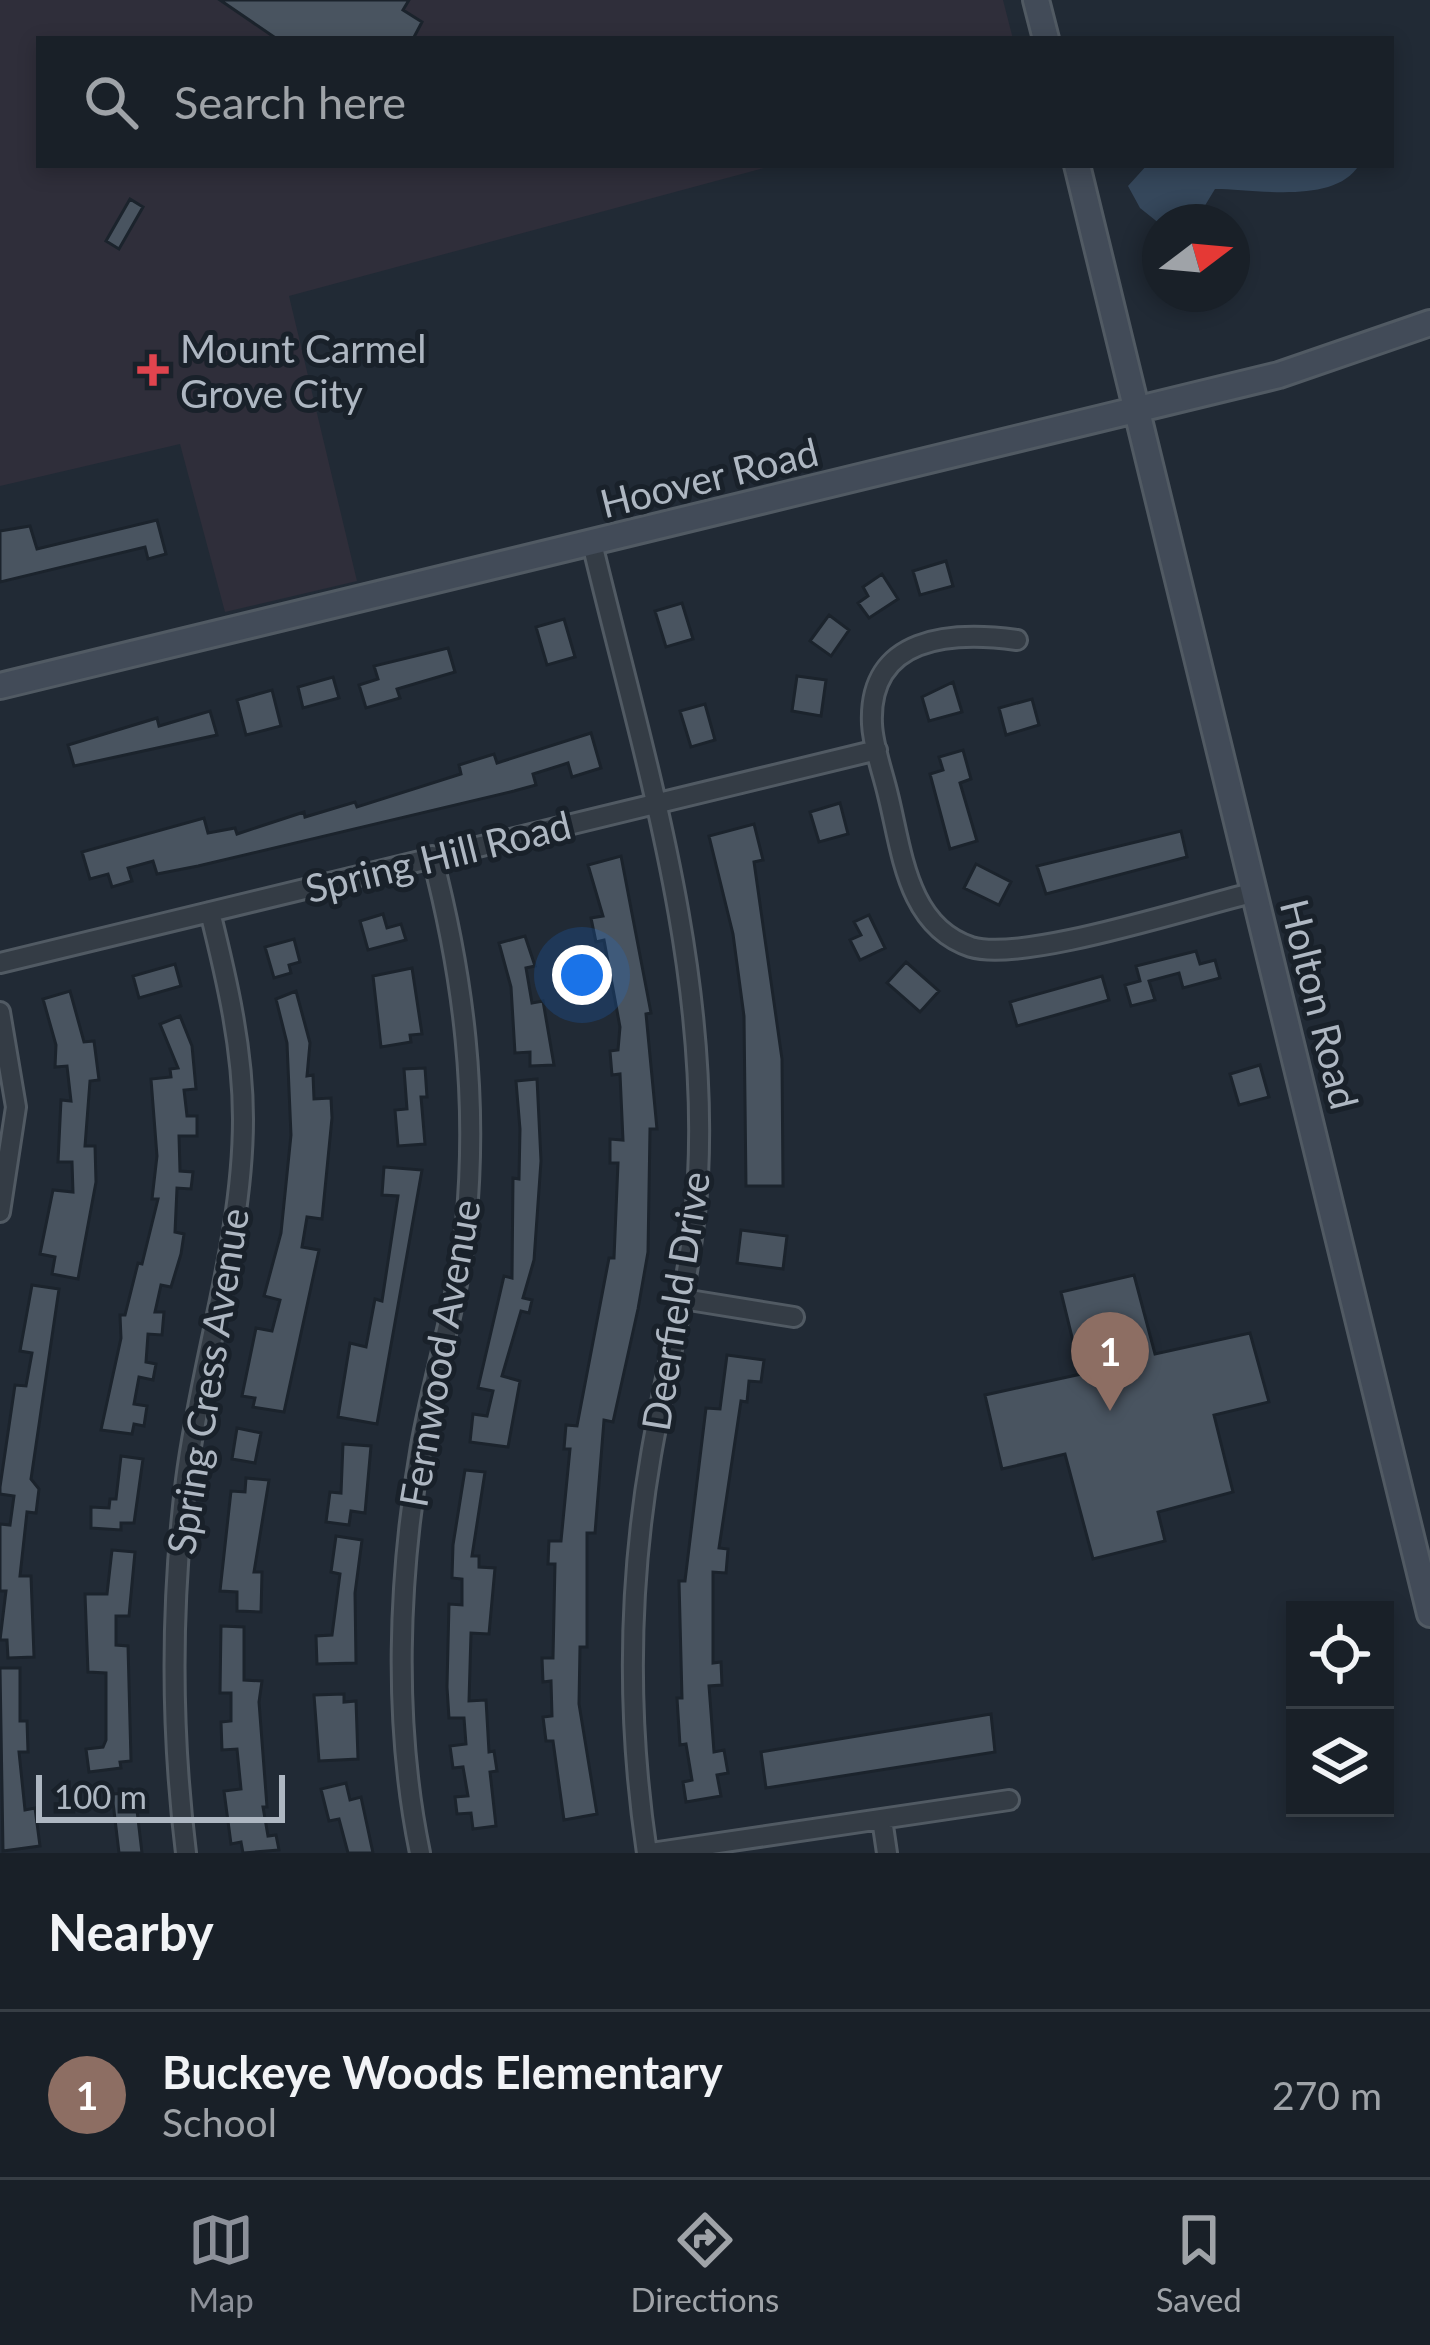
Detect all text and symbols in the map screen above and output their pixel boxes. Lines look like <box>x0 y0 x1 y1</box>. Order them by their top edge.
search box <box>36 36 1394 168</box>
icon: search <box>78 69 144 135</box>
text: Search here <box>174 75 406 129</box>
north arrow <box>1142 204 1250 312</box>
place label: Mount Carmel Grove City <box>180 325 426 416</box>
marker: Mount Carmel Grove City <box>137 354 169 386</box>
street label: Hoover Road <box>595 428 823 526</box>
street label: Spring Hill Road <box>301 801 575 911</box>
street label: Holton Road <box>1272 894 1368 1114</box>
your location <box>552 945 612 1005</box>
street label: Deerfield Drive <box>632 1168 718 1434</box>
street label: Fernwood Avenue <box>389 1196 489 1510</box>
street label: Spring Cress Avenue <box>157 1205 257 1557</box>
pin: 1 <box>1071 1312 1149 1411</box>
map controls <box>1286 1601 1394 1817</box>
button: locate <box>1286 1601 1394 1709</box>
button: layers <box>1286 1709 1394 1817</box>
scale bar <box>36 1769 285 1822</box>
text: 100 m <box>54 1776 147 1816</box>
text: Nearby <box>48 1901 214 1962</box>
text: Buckeye Woods Elementary <box>162 2045 723 2099</box>
text: 1 <box>76 2072 98 2118</box>
text: 270 m <box>1272 2072 1382 2118</box>
text: School <box>162 2099 277 2145</box>
tab: Map <box>188 2207 254 2319</box>
tab: Directions <box>630 2207 779 2319</box>
tab: Saved <box>1156 2207 1242 2319</box>

